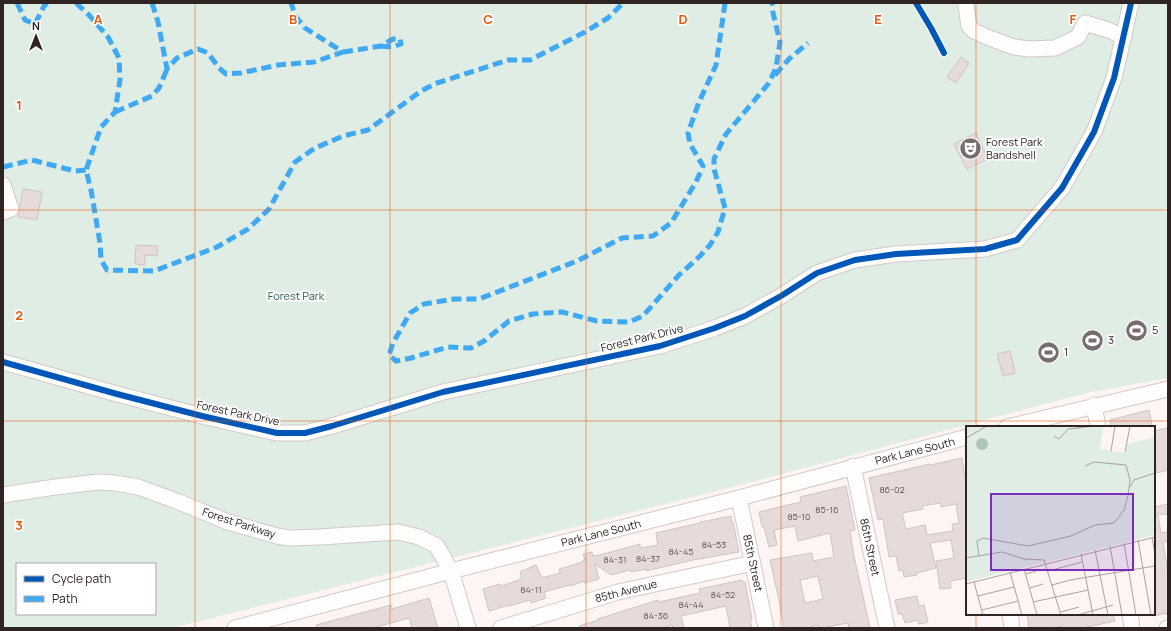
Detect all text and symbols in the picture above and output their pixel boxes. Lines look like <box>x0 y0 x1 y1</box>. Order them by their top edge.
text: A <box>94 10 103 28</box>
text: B <box>289 10 297 28</box>
text: C <box>483 10 493 28</box>
text: D <box>678 10 688 28</box>
text: E <box>874 10 882 28</box>
text: F <box>1070 10 1077 28</box>
north arrow <box>16 16 56 56</box>
text: N <box>32 18 40 33</box>
text: 1 <box>16 96 22 114</box>
place label: Forest Park Bandshell <box>986 134 1043 162</box>
theatre icon: Forest Park Bandshell <box>957 135 983 161</box>
park label: Forest Park <box>268 288 325 303</box>
text: 2 <box>15 306 23 324</box>
sports icon: 5 <box>1124 317 1150 343</box>
street label: Forest Park Drive <box>599 320 685 355</box>
place label: 5 <box>1152 322 1158 337</box>
sports icon: 3 <box>1080 327 1106 353</box>
place label: 3 <box>1108 332 1114 347</box>
sports icon: 1 <box>1036 339 1062 365</box>
place label: 1 <box>1064 344 1068 359</box>
street label: Forest Park Drive <box>195 396 281 429</box>
inset map <box>966 426 1155 615</box>
street label: Park Lane South <box>873 433 956 468</box>
house number: 86-02 <box>879 483 905 496</box>
house number: 85-16 <box>815 503 839 516</box>
street label: Forest Parkway <box>201 504 278 541</box>
house number: 85-10 <box>787 510 811 523</box>
street label: Park Lane South <box>559 515 642 550</box>
text: 3 <box>15 516 23 534</box>
street label: 86th Street <box>857 517 884 577</box>
street label: 85th Street <box>740 533 767 593</box>
house number: 84-53 <box>702 538 726 551</box>
house number: 84-45 <box>669 545 693 558</box>
house number: 84-37 <box>636 552 660 565</box>
house number: 84-31 <box>604 553 626 566</box>
legend <box>16 563 156 615</box>
text: Cycle path <box>52 570 111 587</box>
street label: 85th Avenue <box>593 575 659 605</box>
house number: 84-11 <box>520 583 542 596</box>
house number: 84-52 <box>711 588 735 601</box>
text: Path <box>52 590 78 607</box>
house number: 84-44 <box>678 598 704 611</box>
house number: 84-36 <box>644 609 669 622</box>

